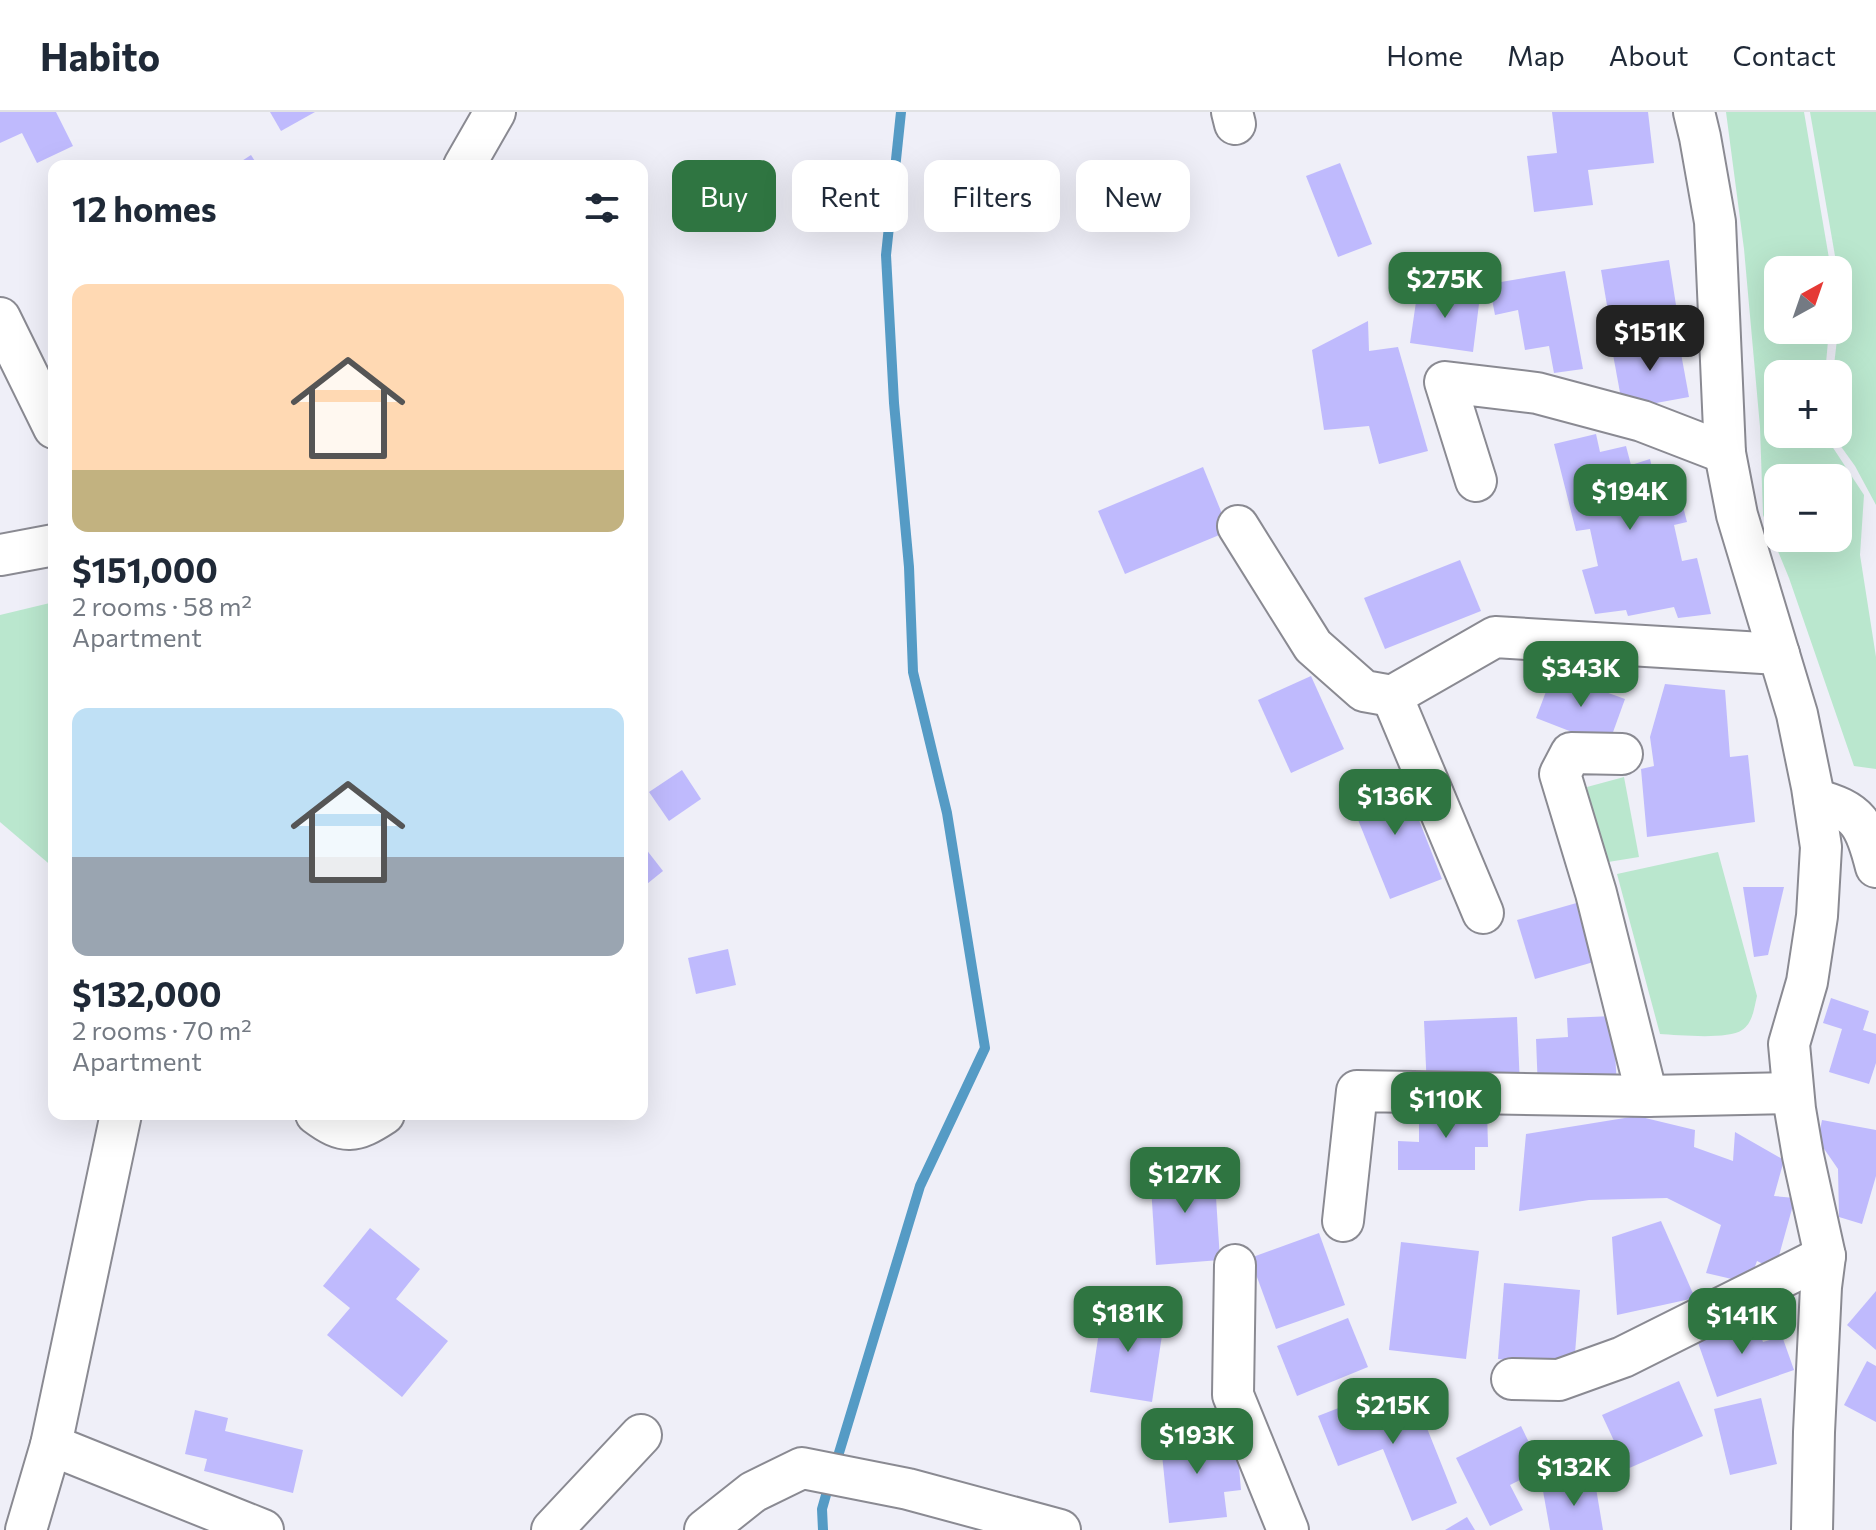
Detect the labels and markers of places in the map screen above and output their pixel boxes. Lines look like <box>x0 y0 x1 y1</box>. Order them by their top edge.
pin: $275K <box>1389 252 1501 320</box>
pin: $151K <box>1594 305 1706 373</box>
pin: $194K <box>1574 464 1686 532</box>
pin: $343K <box>1525 641 1637 709</box>
pin: $136K <box>1339 769 1451 837</box>
pin: $110K <box>1390 1072 1502 1140</box>
pin: $127K <box>1129 1147 1241 1215</box>
pin: $181K <box>1072 1286 1184 1354</box>
pin: $141K <box>1686 1288 1798 1356</box>
pin: $215K <box>1337 1378 1449 1446</box>
pin: $193K <box>1141 1408 1253 1476</box>
pin: $132K <box>1518 1440 1630 1508</box>

